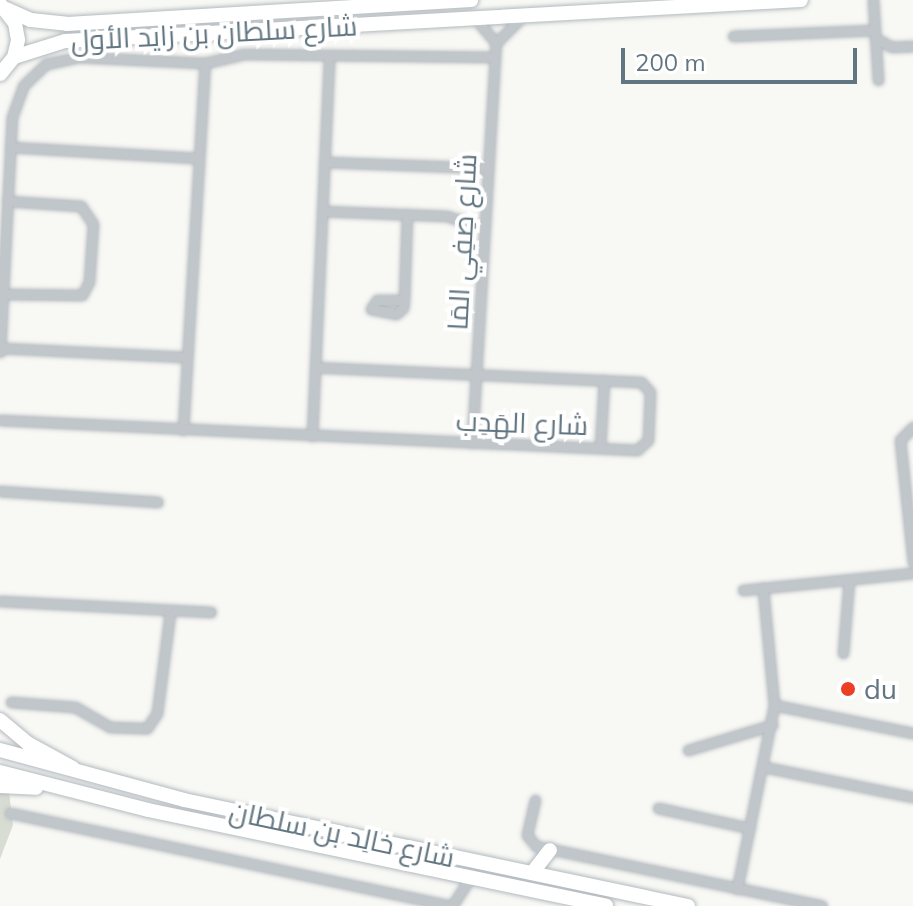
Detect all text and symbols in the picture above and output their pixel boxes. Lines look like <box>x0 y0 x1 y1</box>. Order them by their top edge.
street label: شارع سلطان بن زايد الأول <box>70 9 358 57</box>
scale bar <box>625 32 861 82</box>
text: 200 m <box>635 47 706 77</box>
street label: شارع صِفِي المَا <box>441 153 483 331</box>
street label: شارع الهَدِب <box>455 404 589 442</box>
place label: du <box>864 672 897 706</box>
marker: du <box>839 680 857 698</box>
street label: شارع خالِد بن سلطان <box>226 794 458 874</box>

